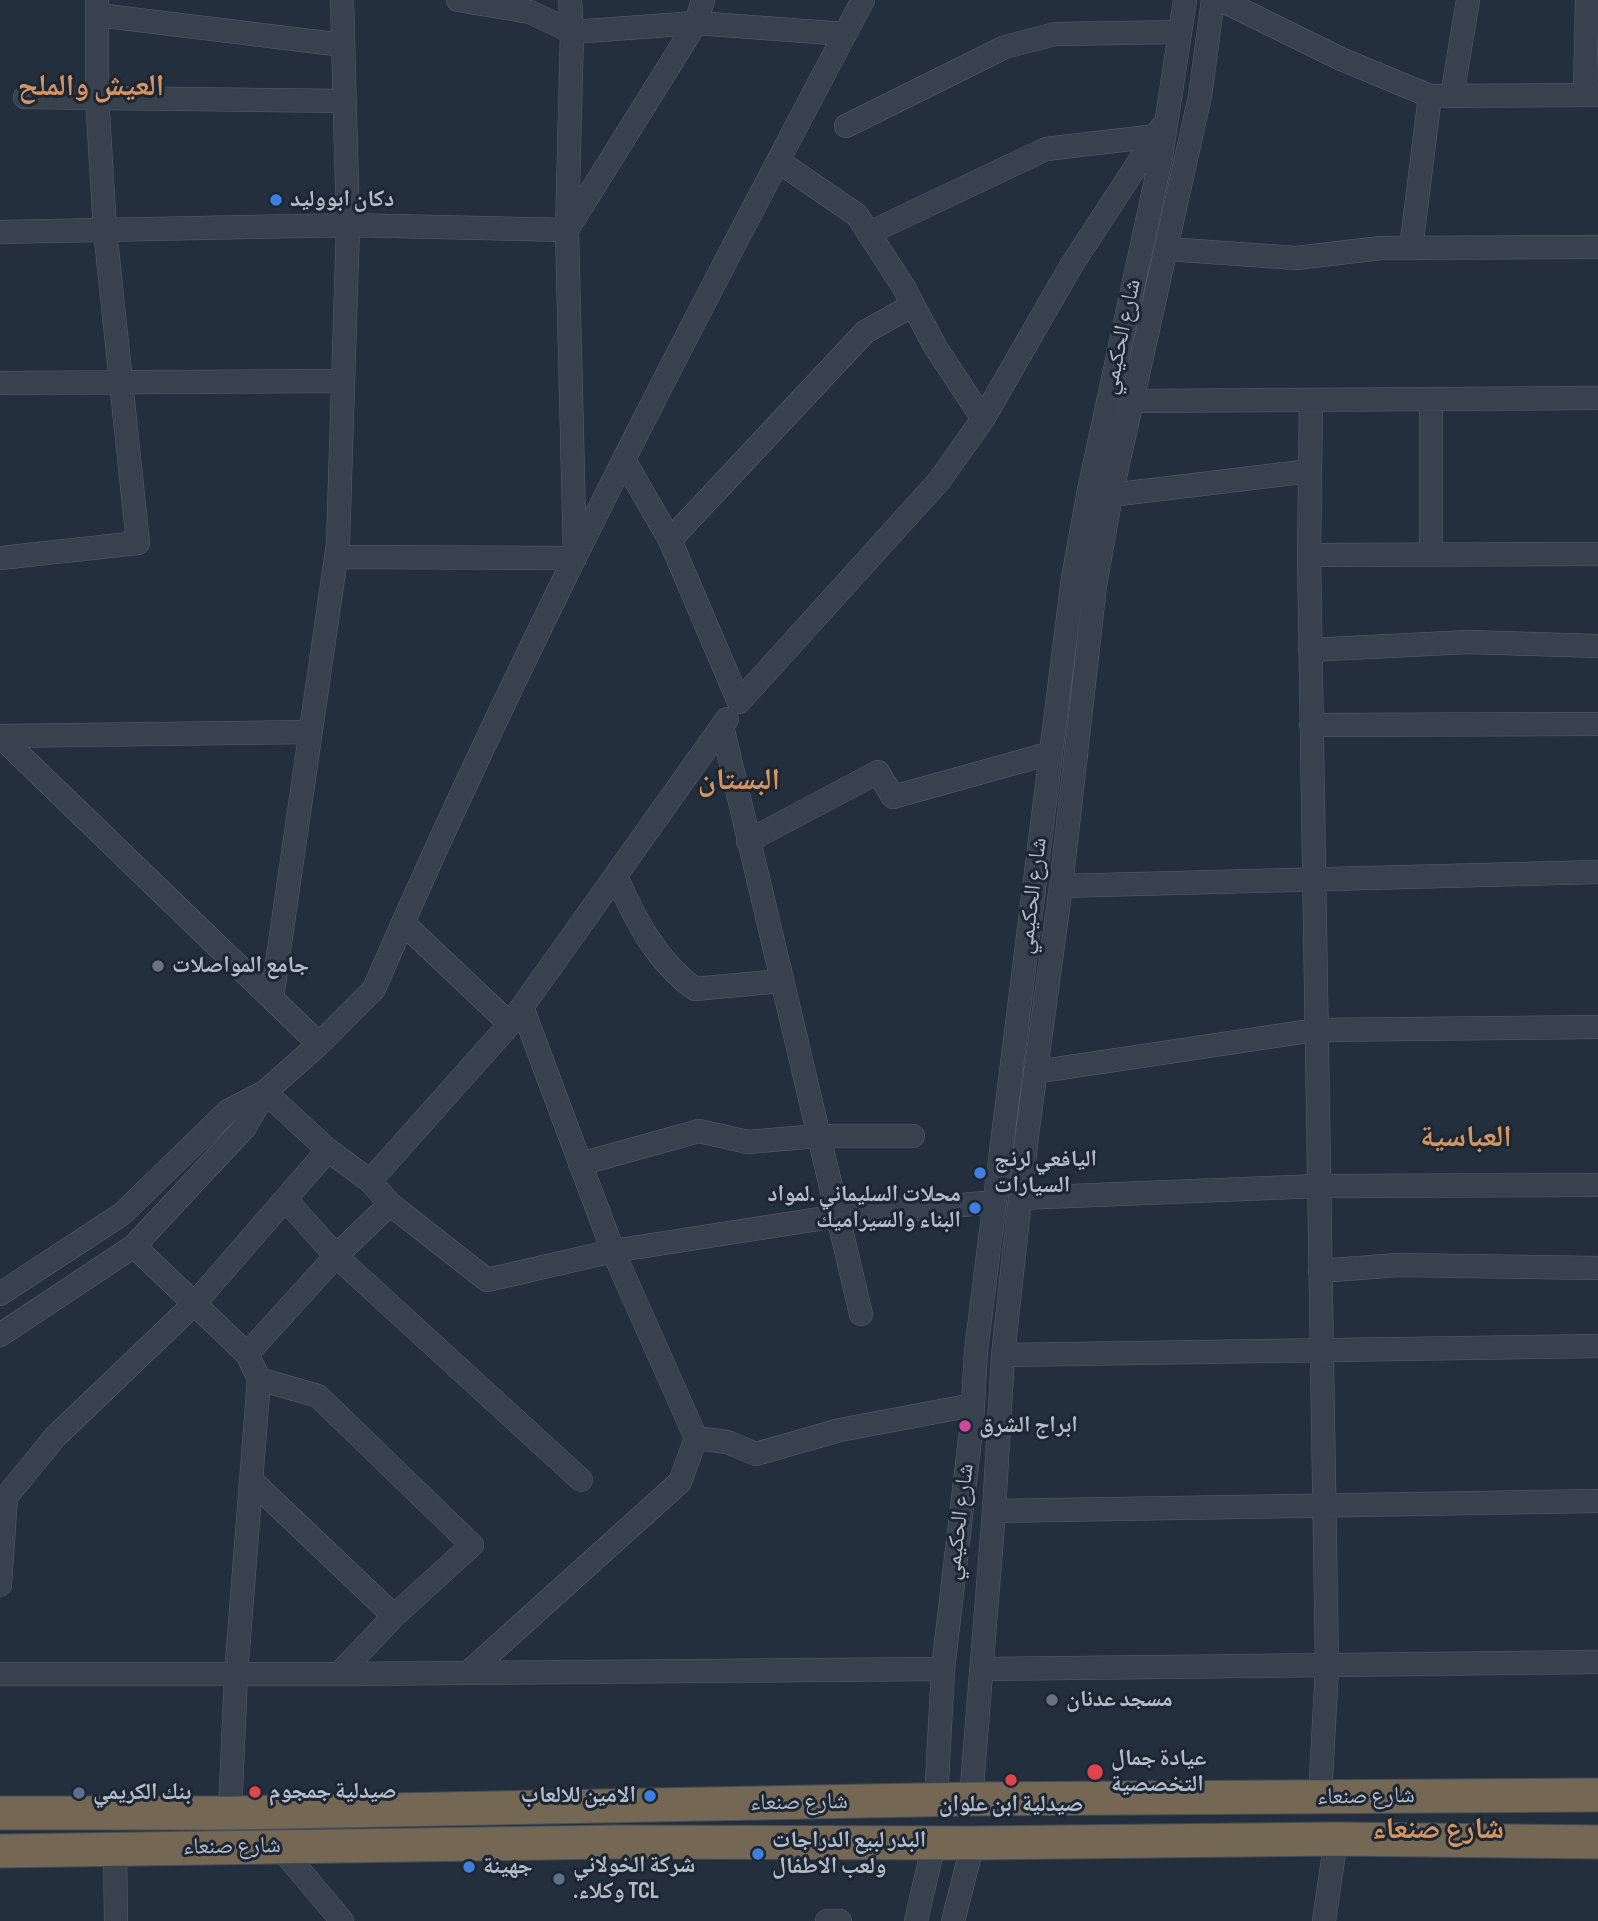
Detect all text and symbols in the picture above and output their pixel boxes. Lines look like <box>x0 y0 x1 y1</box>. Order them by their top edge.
district label: العيش والملح <box>18 69 164 105</box>
place label: دكان ابووليد <box>290 186 394 214</box>
marker: دكان ابووليد <box>268 192 284 208</box>
street label: شارع الحكيمي <box>1096 277 1148 397</box>
district label: البستان <box>698 763 780 799</box>
street label: شارع الحكيمي <box>1012 836 1054 956</box>
place label: جامع المواصلات <box>172 952 309 980</box>
marker: جامع المواصلات <box>150 958 166 974</box>
district label: العباسية <box>1420 1120 1512 1156</box>
place label: اليافعي لرنج السيارات <box>994 1146 1097 1200</box>
marker: اليافعي لرنج السيارات <box>972 1165 988 1181</box>
place label: محلات السليماني .لمواد البناء والسيراميك <box>768 1181 961 1235</box>
marker: محلات السليماني .لمواد البناء والسيراميك <box>967 1200 983 1216</box>
place label: ابراج الشرق <box>979 1412 1078 1440</box>
marker: ابراج الشرق <box>957 1418 973 1434</box>
street label: شارع الحكيمي <box>939 1462 981 1582</box>
place label: مسجد عدنان <box>1066 1686 1173 1714</box>
marker: مسجد عدنان <box>1044 1692 1060 1708</box>
place label: عيادة جمال التخصصية <box>1111 1745 1206 1799</box>
marker: عيادة جمال التخصصية <box>1085 1762 1105 1782</box>
marker: صيدلية ابن علوان <box>1003 1772 1019 1788</box>
place label: صيدلية جمجوم <box>269 1778 397 1806</box>
place label: بنك الكريمي <box>93 1779 191 1807</box>
place label: الامين للالعاب <box>520 1782 636 1810</box>
street label: شارع صنعاء <box>1317 1782 1415 1812</box>
marker: صيدلية جمجوم <box>247 1784 263 1800</box>
marker: بنك الكريمي <box>71 1785 87 1801</box>
marker: الامين للالعاب <box>642 1788 658 1804</box>
street label: شارع صنعاء <box>750 1788 848 1818</box>
place label: صيدلية ابن علوان <box>939 1791 1083 1819</box>
district label: شارع صنعاء <box>1372 1812 1504 1848</box>
place label: البدر لبيع الدراجات ولعب الاطفال <box>772 1827 926 1881</box>
street label: شارع صنعاء <box>183 1832 281 1862</box>
marker: البدر لبيع الدراجات ولعب الاطفال <box>750 1846 766 1862</box>
place label: شركة الخولاني .وكلاء TCL <box>573 1852 695 1906</box>
place label: جهينة <box>483 1853 533 1881</box>
marker: جهينة <box>461 1859 477 1875</box>
marker: شركة الخولاني .وكلاء TCL <box>551 1871 567 1887</box>

